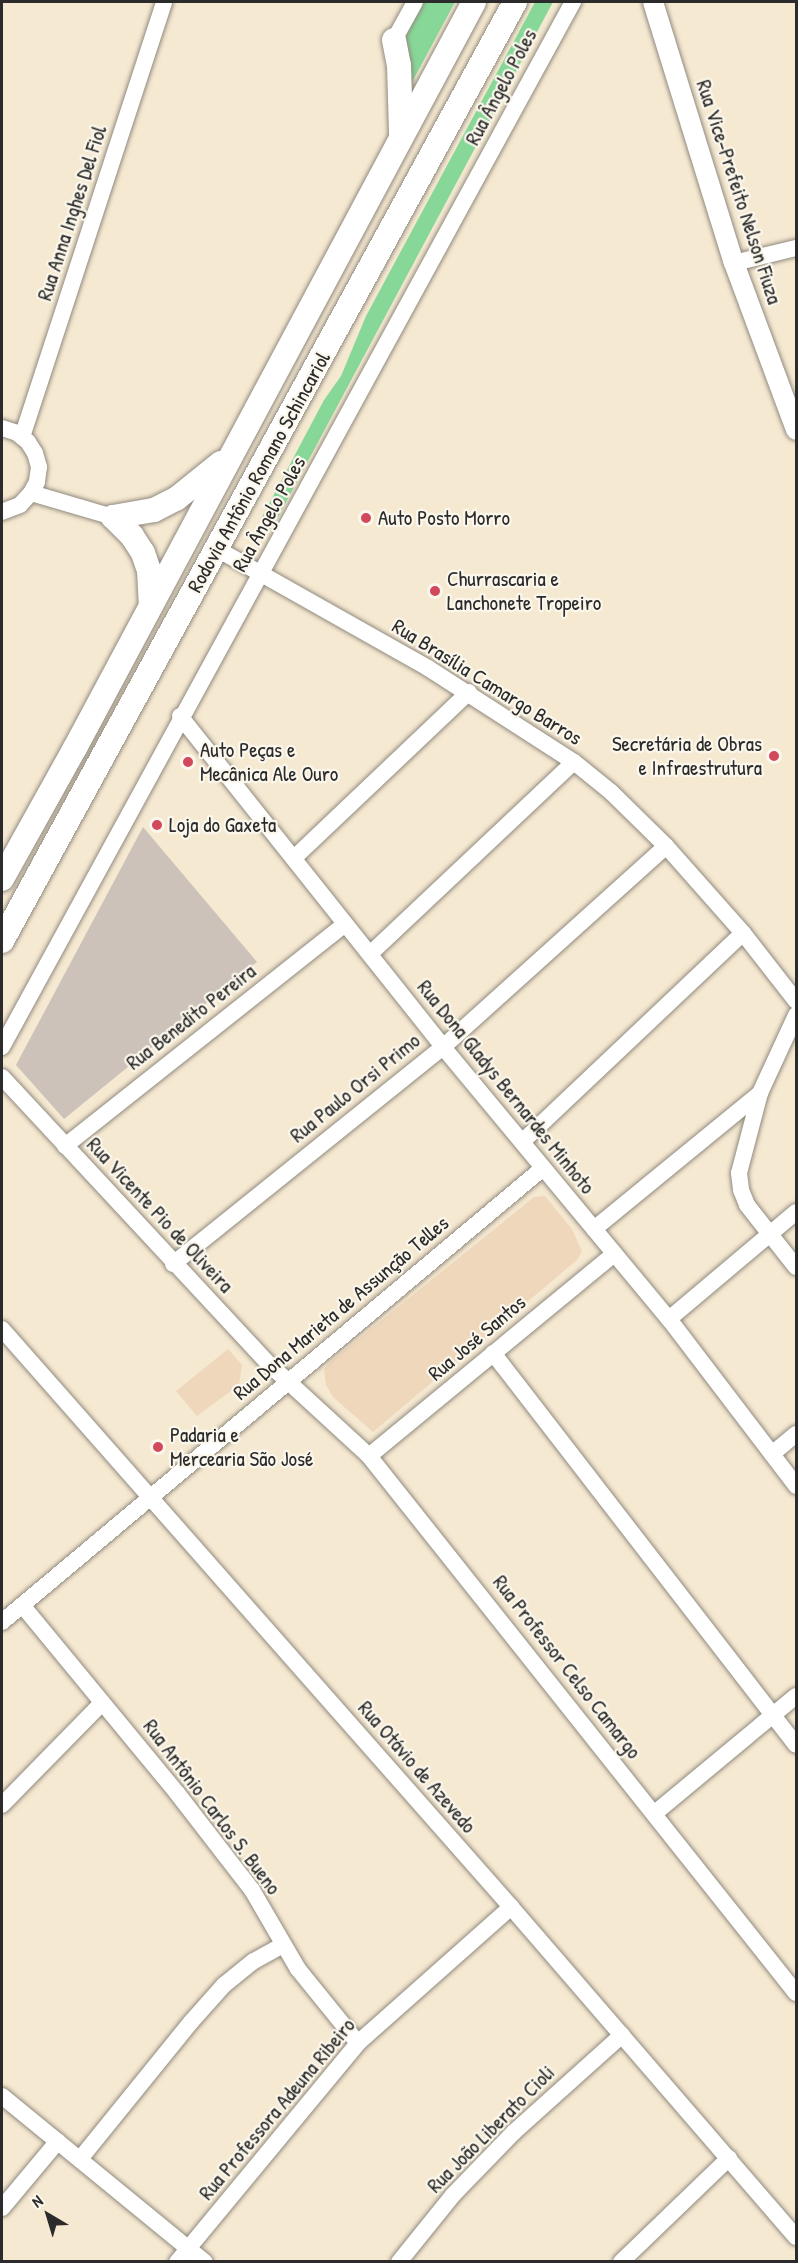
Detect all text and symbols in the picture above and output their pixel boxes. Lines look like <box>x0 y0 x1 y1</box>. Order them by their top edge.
street label: Rua Ângelo Poles <box>460 25 542 149</box>
street label: Rua Vice-Prefeito Nelson Fiuza <box>691 77 787 307</box>
street label: Rua Anna Inghes Del Fiol <box>32 122 112 304</box>
street label: Rodovia Antônio Romano Schincariol <box>182 347 336 597</box>
street label: Rua Ângelo Poles <box>227 452 311 576</box>
place label: Auto Posto Morro <box>378 505 510 531</box>
marker: Auto Posto Morro <box>359 511 373 525</box>
place label: Churrascaria e Lanchonete Tropeiro <box>447 566 601 616</box>
marker: Churrascaria e Lanchonete Tropeiro <box>428 584 442 598</box>
street label: Rua Brasília Camargo Barros <box>388 613 586 751</box>
place label: Secretária de Obras e Infraestrutura <box>612 731 762 781</box>
place label: Auto Peças e Mecânica Ale Ouro <box>200 737 338 787</box>
marker: Secretária de Obras e Infraestrutura <box>767 749 781 763</box>
marker: Auto Peças e Mecânica Ale Ouro <box>181 755 195 769</box>
place label: Loja do Gaxeta <box>169 812 276 838</box>
marker: Loja do Gaxeta <box>150 818 164 832</box>
street label: Rua Benedito Pereira <box>121 959 261 1075</box>
street label: Rua Dona Gladys Bernardes Minhoto <box>412 975 600 1199</box>
street label: Rua Paulo Orsi Primo <box>285 1028 425 1148</box>
street label: Rua Vicente Pio de Oliveira <box>82 1132 238 1298</box>
street label: Rua Dona Marieta de Assunção Telles <box>228 1211 454 1405</box>
street label: Rua José Santos <box>423 1290 531 1386</box>
place label: Padaria e Mercearia São José <box>170 1422 313 1472</box>
marker: Padaria e Mercearia São José <box>151 1440 165 1454</box>
street label: Rua Professor Celso Camargo <box>487 1570 647 1764</box>
street label: Rua Otávio de Azevedo <box>353 1696 481 1838</box>
street label: Rua Antônio Carlos S. Bueno <box>138 1714 286 1900</box>
street label: Rua Professora Adeuna Ribeiro <box>194 2013 360 2205</box>
street label: Rua João Liberato Cioli <box>422 2060 560 2198</box>
north arrow <box>18 2185 78 2245</box>
text: N <box>27 2190 47 2212</box>

